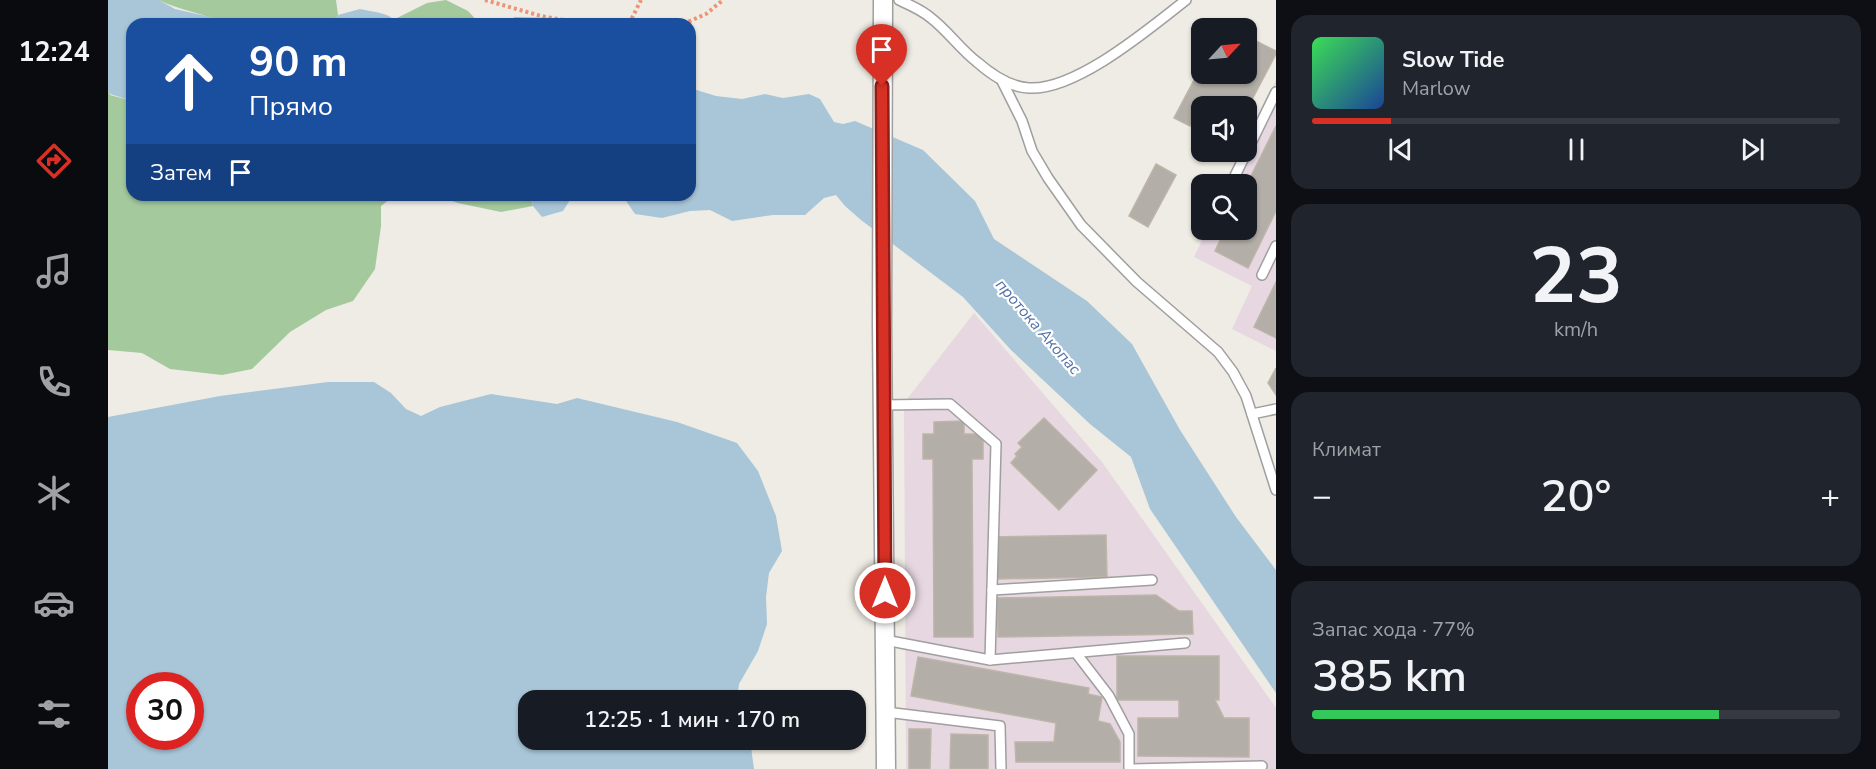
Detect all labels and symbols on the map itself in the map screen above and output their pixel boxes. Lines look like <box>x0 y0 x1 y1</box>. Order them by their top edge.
north arrow <box>1191 18 1257 84</box>
pin <box>856 24 907 86</box>
water label: протока Акопас <box>990 275 1086 380</box>
position arrow <box>853 561 917 625</box>
speed limit sign: 30 <box>126 672 204 750</box>

